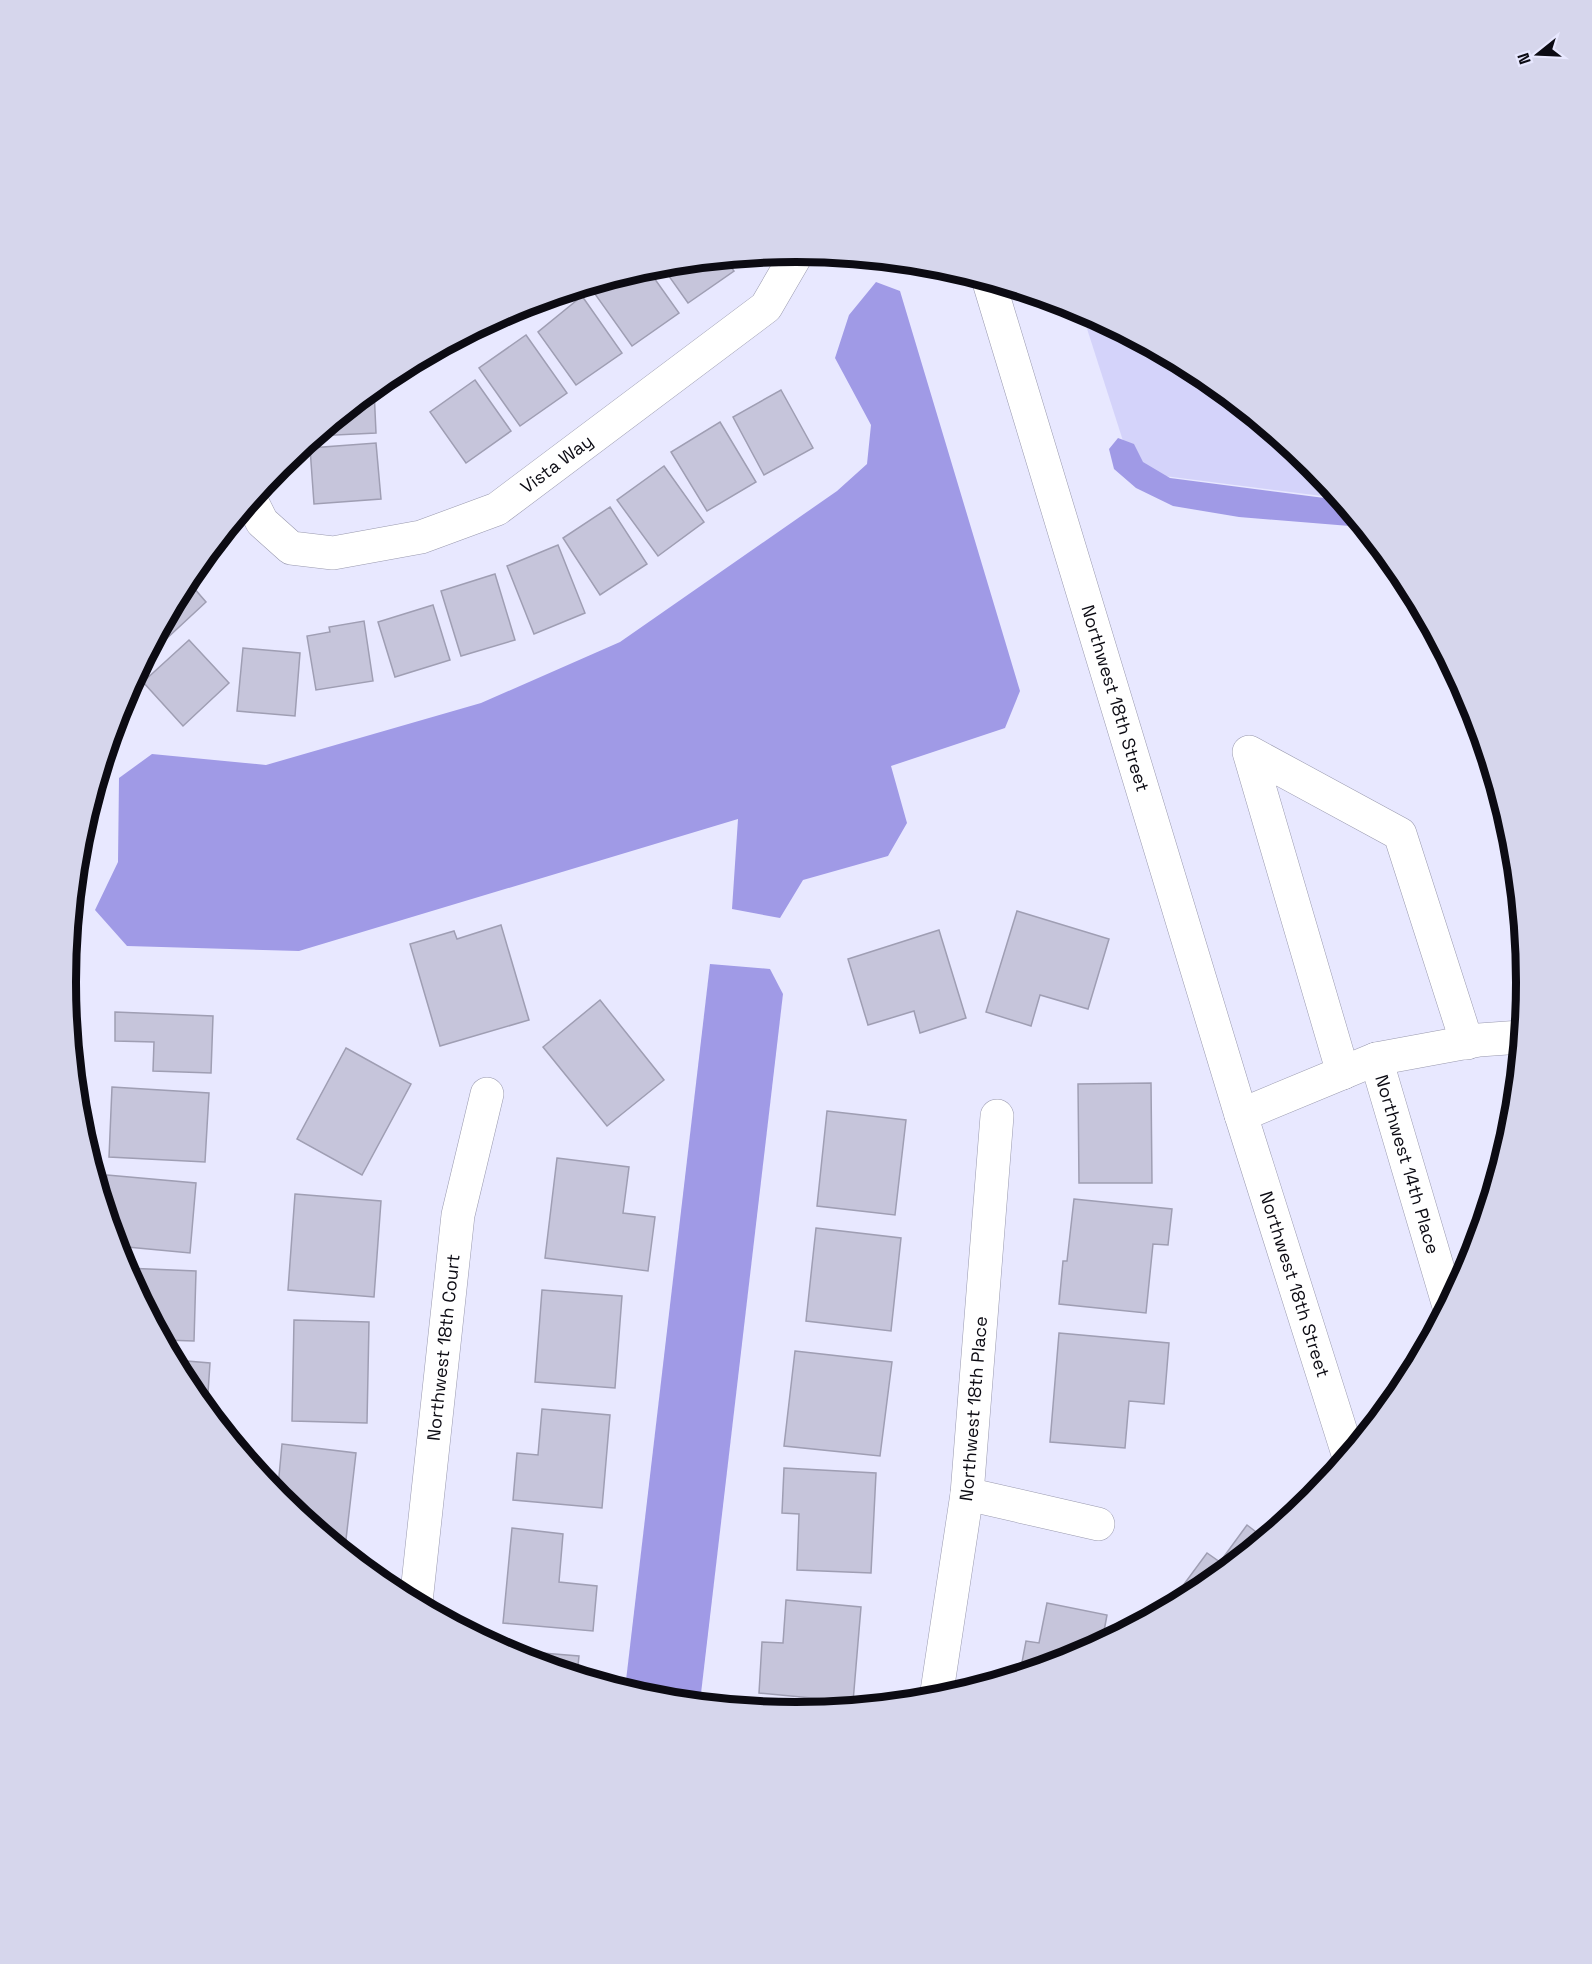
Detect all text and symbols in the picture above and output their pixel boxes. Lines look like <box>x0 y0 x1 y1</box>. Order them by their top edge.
north arrow <box>1508 24 1568 84</box>
text: N <box>1513 50 1536 67</box>
street label: Vista Way <box>516 429 597 498</box>
street label: Northwest 18th Street <box>1076 602 1155 794</box>
street label: Northwest 14th Place <box>1370 1072 1445 1257</box>
street label: Northwest 18th Street <box>1255 1188 1335 1380</box>
street label: Northwest 18th Court <box>422 1253 465 1442</box>
street label: Northwest 18th Place <box>954 1315 992 1503</box>

